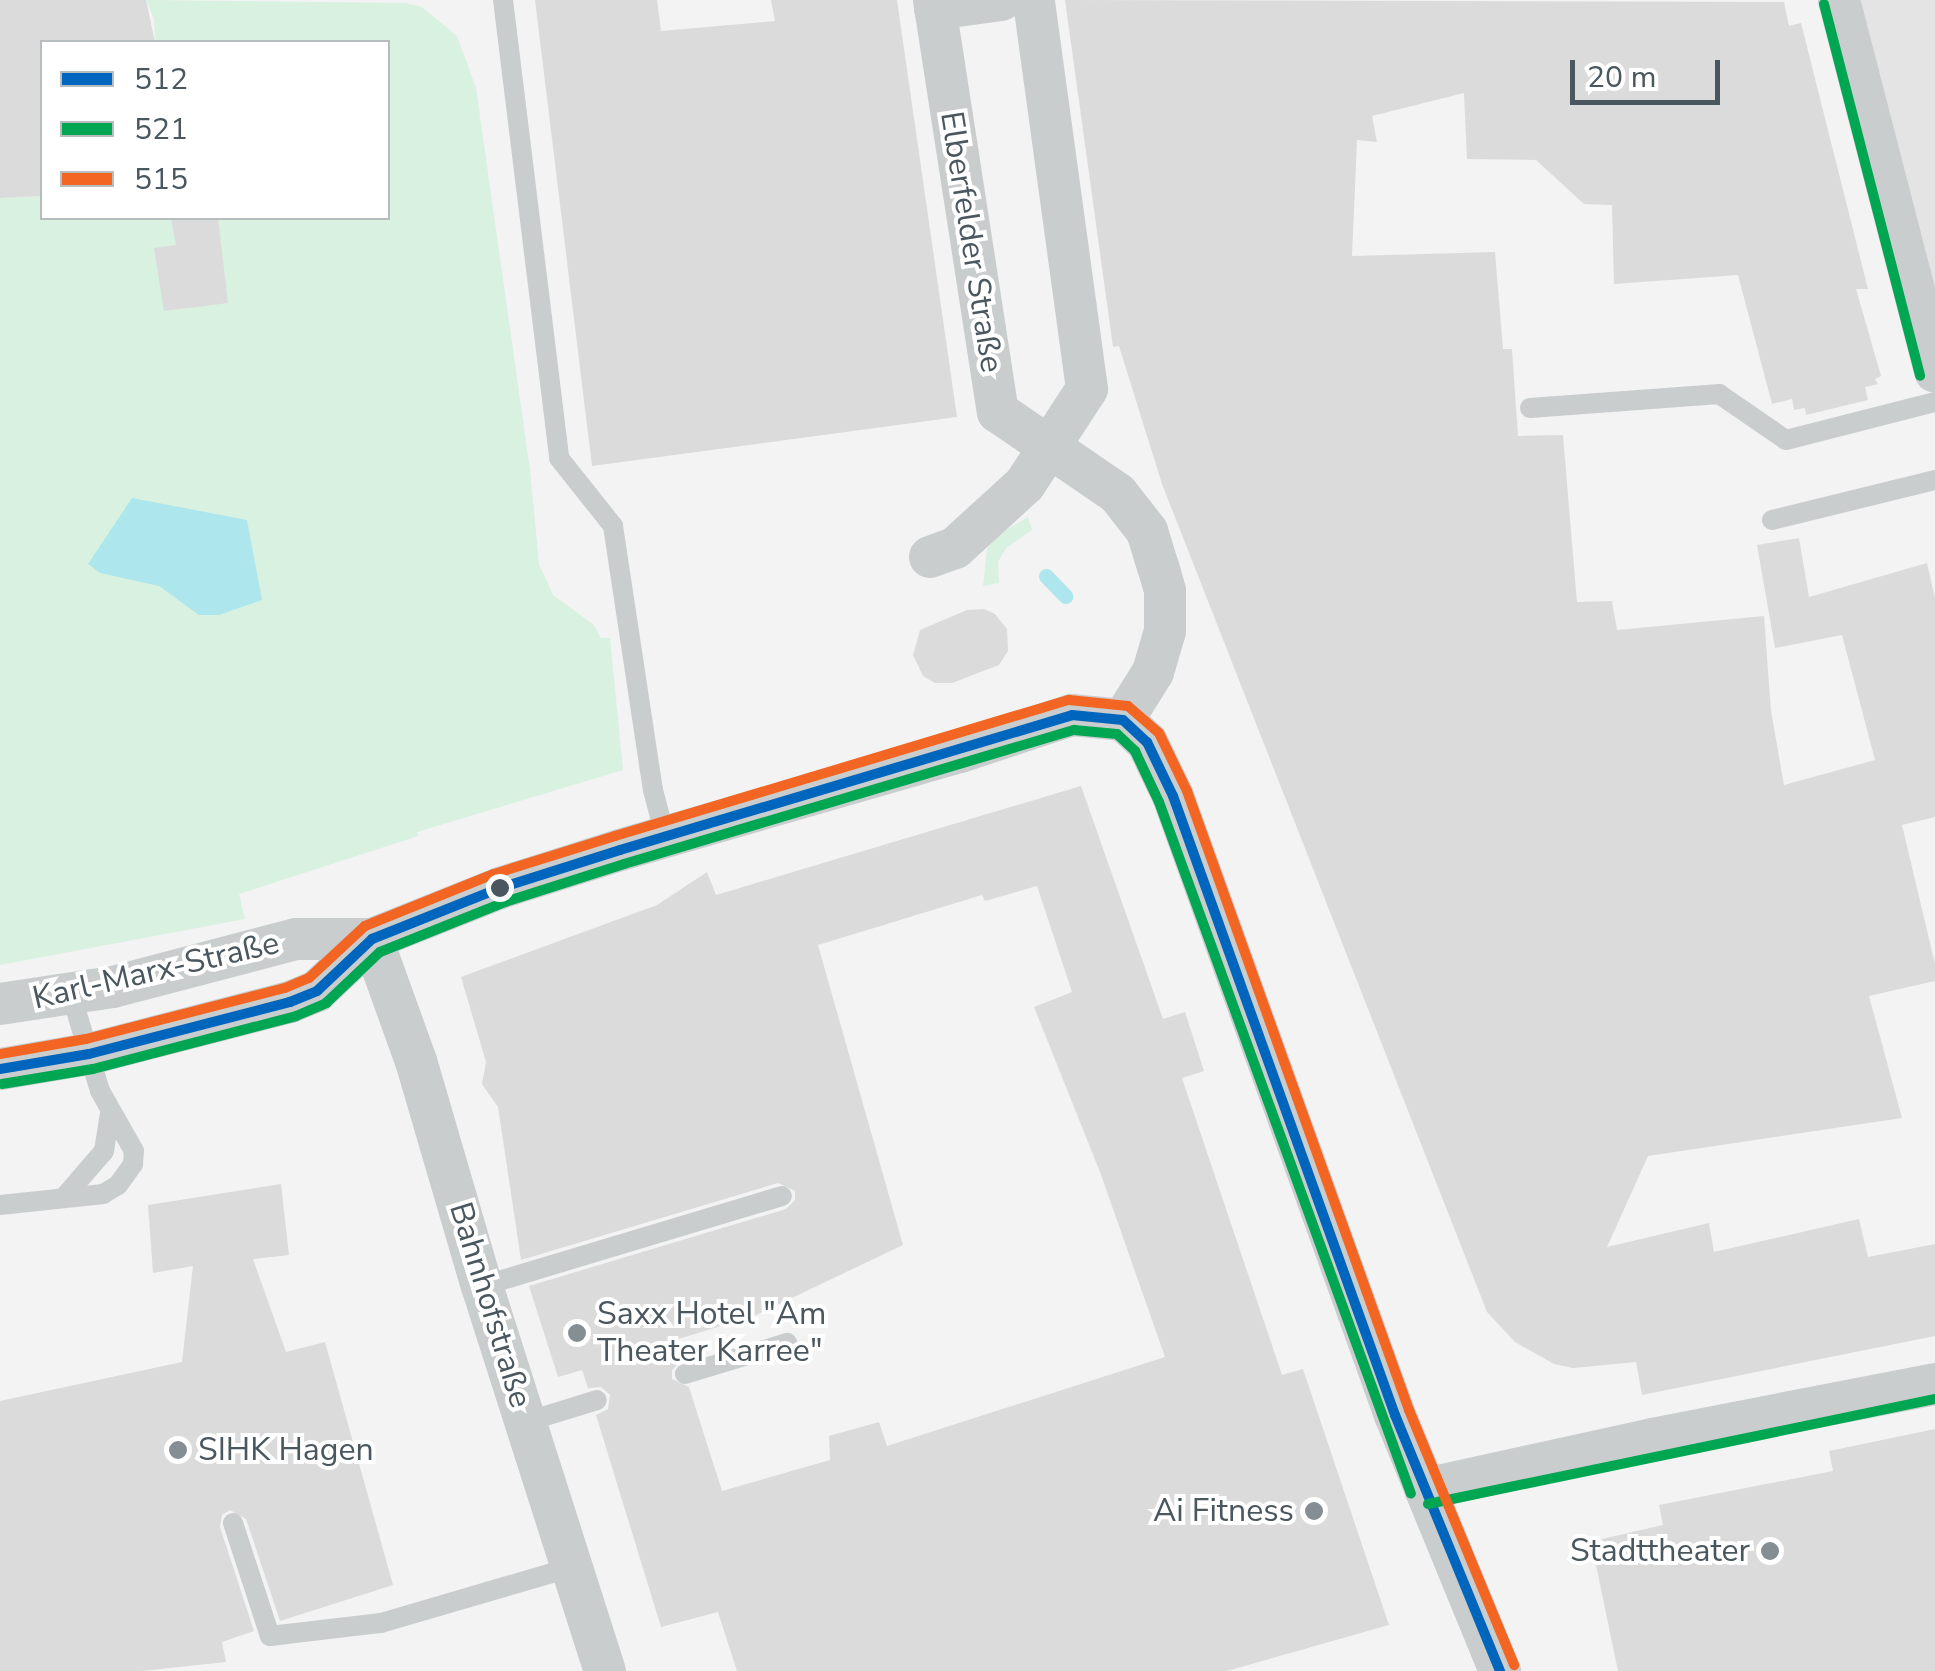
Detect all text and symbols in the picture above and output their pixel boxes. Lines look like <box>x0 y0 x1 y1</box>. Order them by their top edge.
legend <box>40 40 390 220</box>
scale bar <box>1575 40 1725 102</box>
text: 20 m <box>1587 57 1656 98</box>
text: 512 <box>134 59 188 100</box>
text: 521 <box>134 109 188 150</box>
street label: Elberfelder Straße <box>931 109 1011 375</box>
text: 515 <box>134 159 188 200</box>
unlabelled marker <box>490 878 510 898</box>
street label: Karl-Marx-Straße <box>29 924 283 1018</box>
street label: Bahnhofstraße <box>441 1198 539 1412</box>
place label: Saxx Hotel "Am Theater Karree" <box>597 1296 826 1371</box>
marker: Saxx Hotel "Am Theater Karree" <box>566 1322 588 1344</box>
place label: SIHK Hagen <box>198 1431 374 1469</box>
marker: SIHK Hagen <box>167 1439 189 1461</box>
place label: Ai Fitness <box>1153 1492 1294 1530</box>
marker: Ai Fitness <box>1303 1500 1325 1522</box>
place label: Stadttheater <box>1570 1532 1750 1570</box>
marker: Stadttheater <box>1759 1540 1781 1562</box>

